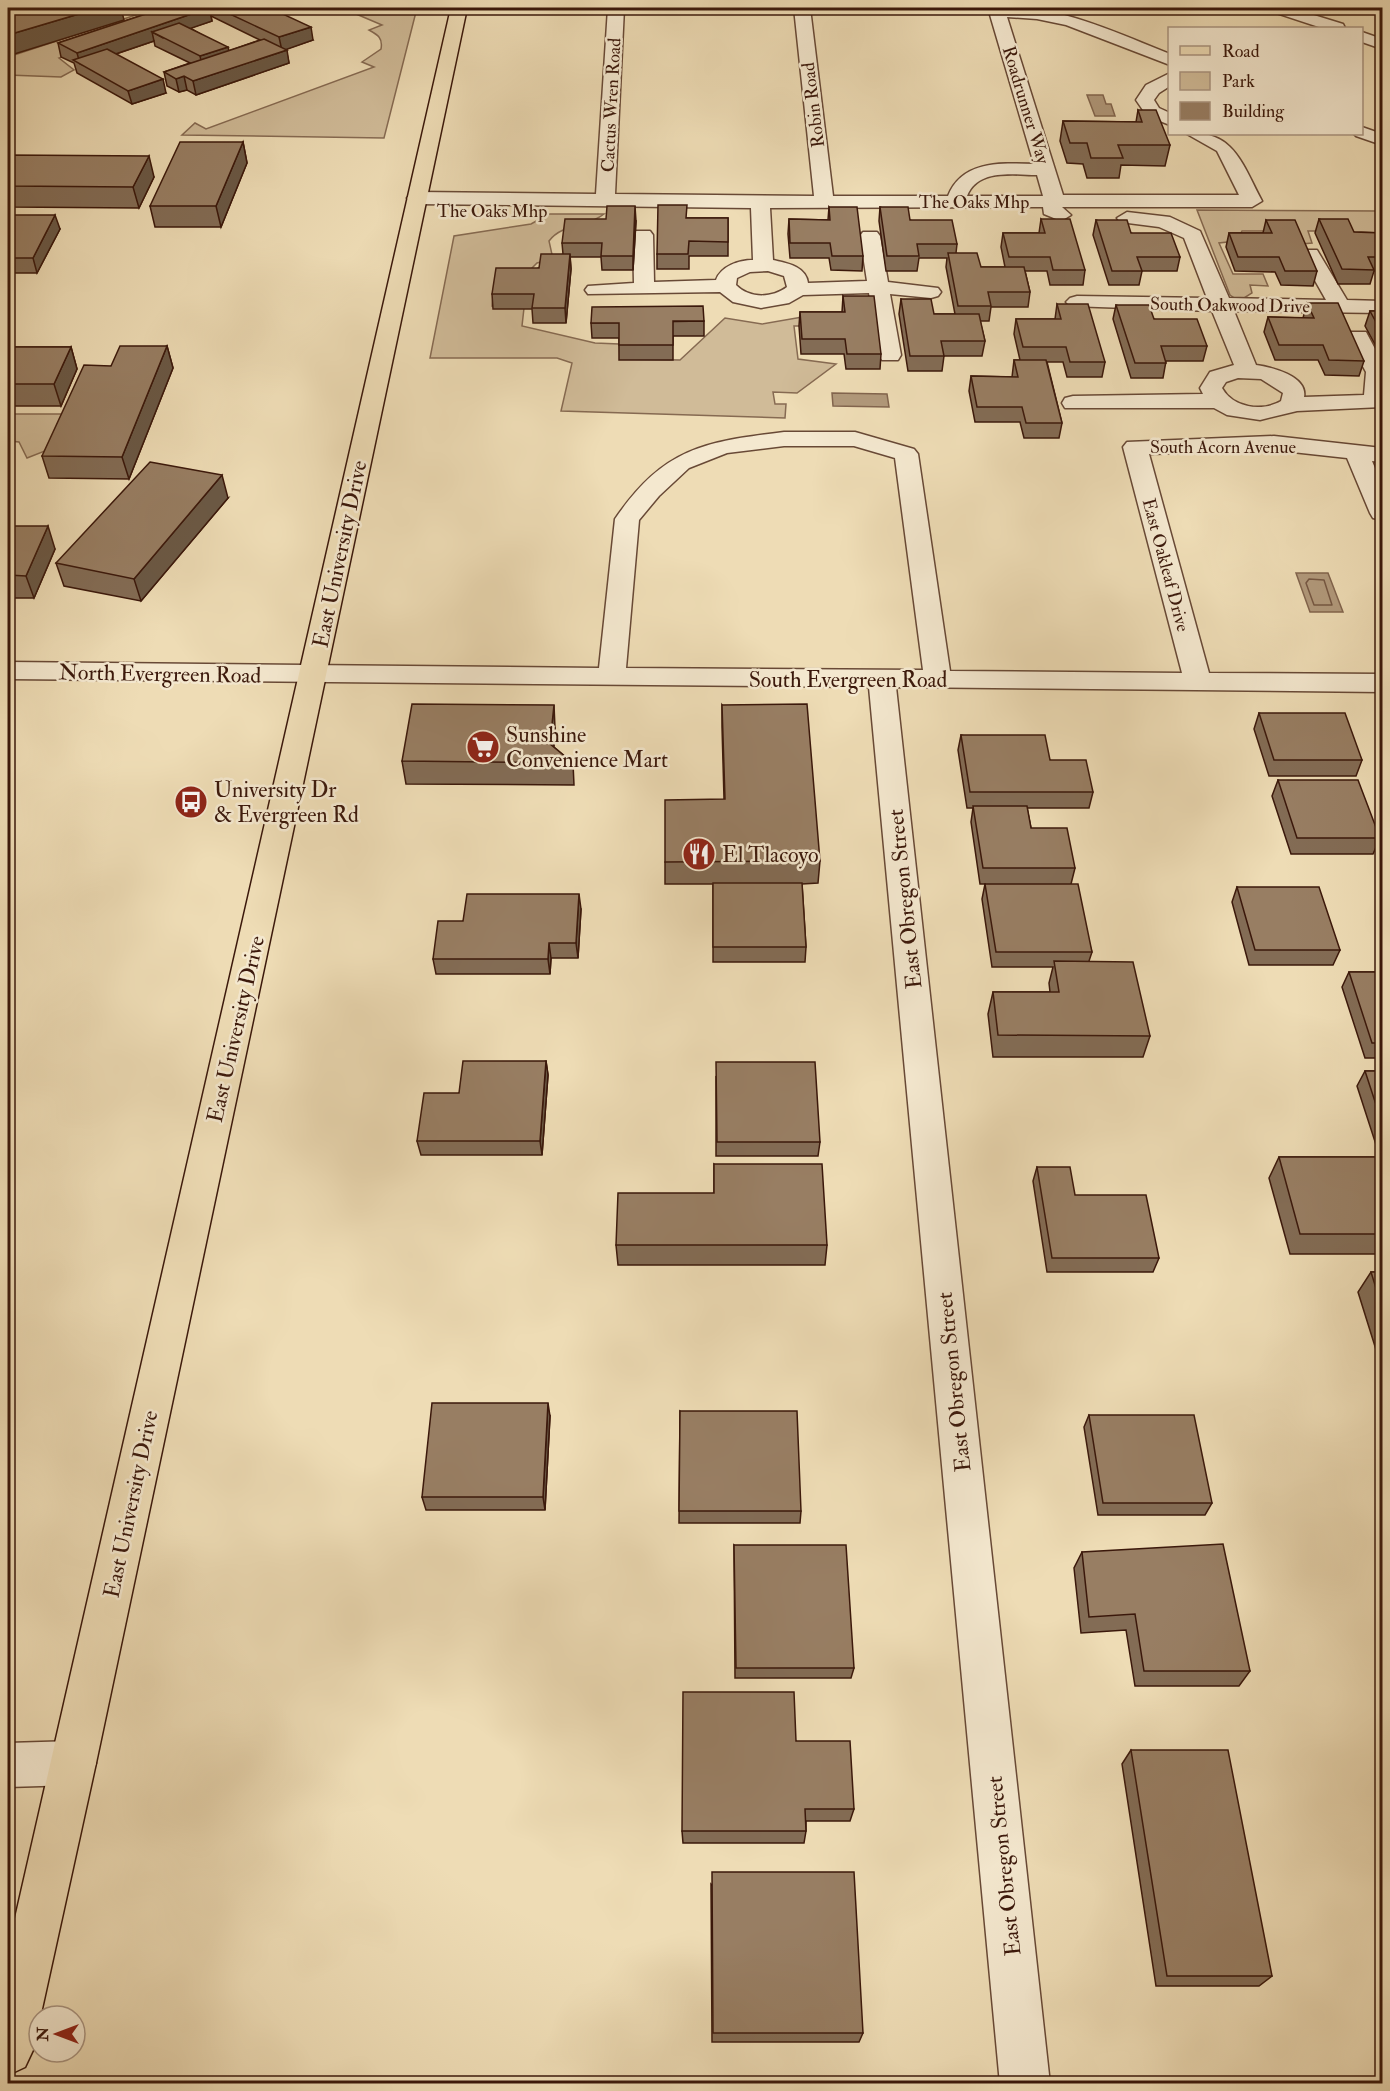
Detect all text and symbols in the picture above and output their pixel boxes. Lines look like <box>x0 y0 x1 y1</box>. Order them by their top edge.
legend <box>1168 27 1363 135</box>
street label: Cactus Wren Road <box>596 37 627 173</box>
text: Road <box>1222 40 1260 63</box>
street label: Roadrunner Way <box>997 43 1055 168</box>
street label: Robin Road <box>797 61 830 149</box>
text: Park <box>1222 70 1255 93</box>
text: Building <box>1222 100 1285 123</box>
street label: The Oaks Mhp <box>919 191 1029 214</box>
street label: The Oaks Mhp <box>437 200 547 223</box>
street label: South Oakwood Drive <box>1150 293 1310 318</box>
street label: South Acorn Avenue <box>1150 436 1297 459</box>
street label: East University Drive <box>306 458 374 651</box>
street label: East Oakleaf Drive <box>1137 496 1194 635</box>
street label: North Evergreen Road <box>58 658 262 690</box>
street label: South Evergreen Road <box>749 666 948 694</box>
place label: Sunshine Convenience Mart <box>506 721 668 774</box>
supermarket icon: Sunshine Convenience Mart <box>465 729 501 765</box>
place label: University Dr & Evergreen Rd <box>214 776 359 829</box>
bus stop icon: University Dr & Evergreen Rd <box>173 784 209 820</box>
street label: East Obregon Street <box>882 808 928 990</box>
restaurant icon: El Tlacoyo <box>681 836 717 872</box>
place label: El Tlacoyo <box>722 841 819 869</box>
street label: East University Drive <box>201 933 271 1125</box>
street label: East Obregon Street <box>931 1291 977 1473</box>
street label: East University Drive <box>97 1408 165 1601</box>
street label: East Obregon Street <box>981 1775 1027 1957</box>
north arrow <box>27 2004 87 2064</box>
text: N <box>33 2026 53 2042</box>

